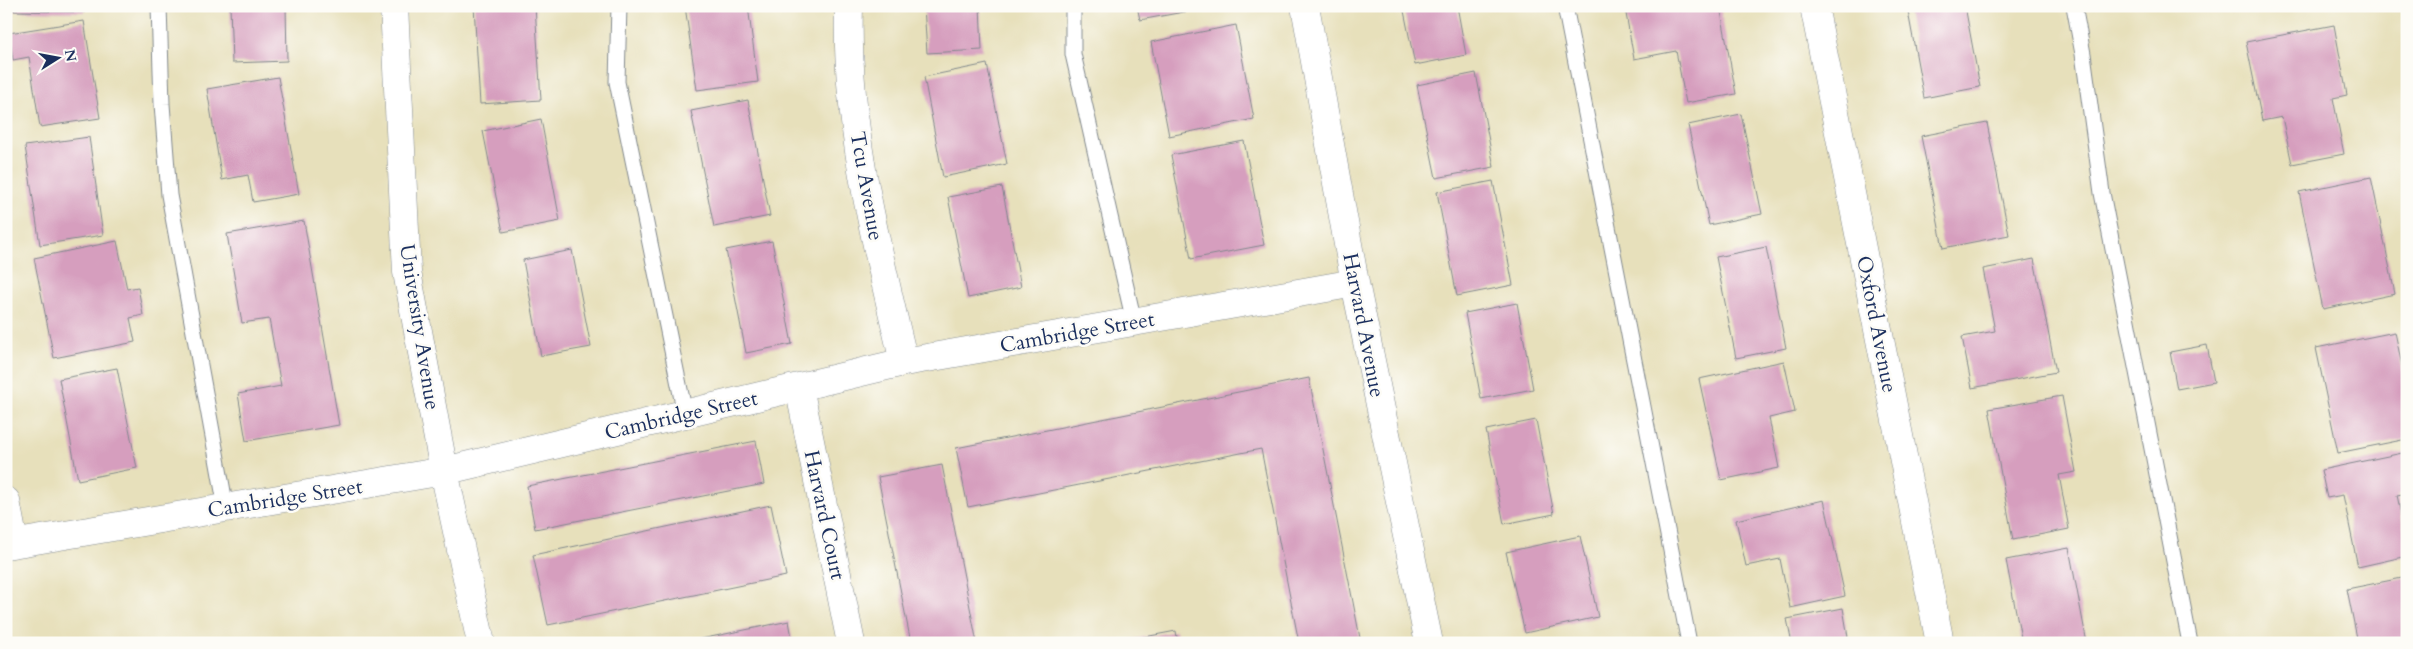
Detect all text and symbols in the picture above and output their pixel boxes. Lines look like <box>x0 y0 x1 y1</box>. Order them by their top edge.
north arrow <box>32 32 82 82</box>
text: N <box>60 48 81 63</box>
street label: Tcu Avenue <box>843 129 890 243</box>
street label: University Avenue <box>392 242 447 412</box>
street label: Harvard Avenue <box>1335 250 1392 400</box>
street label: Oxford Avenue <box>1849 253 1904 395</box>
street label: Cambridge Street <box>998 305 1157 360</box>
street label: Cambridge Street <box>602 384 761 447</box>
street label: Harvard Court <box>797 448 852 583</box>
street label: Cambridge Street <box>206 472 365 525</box>

